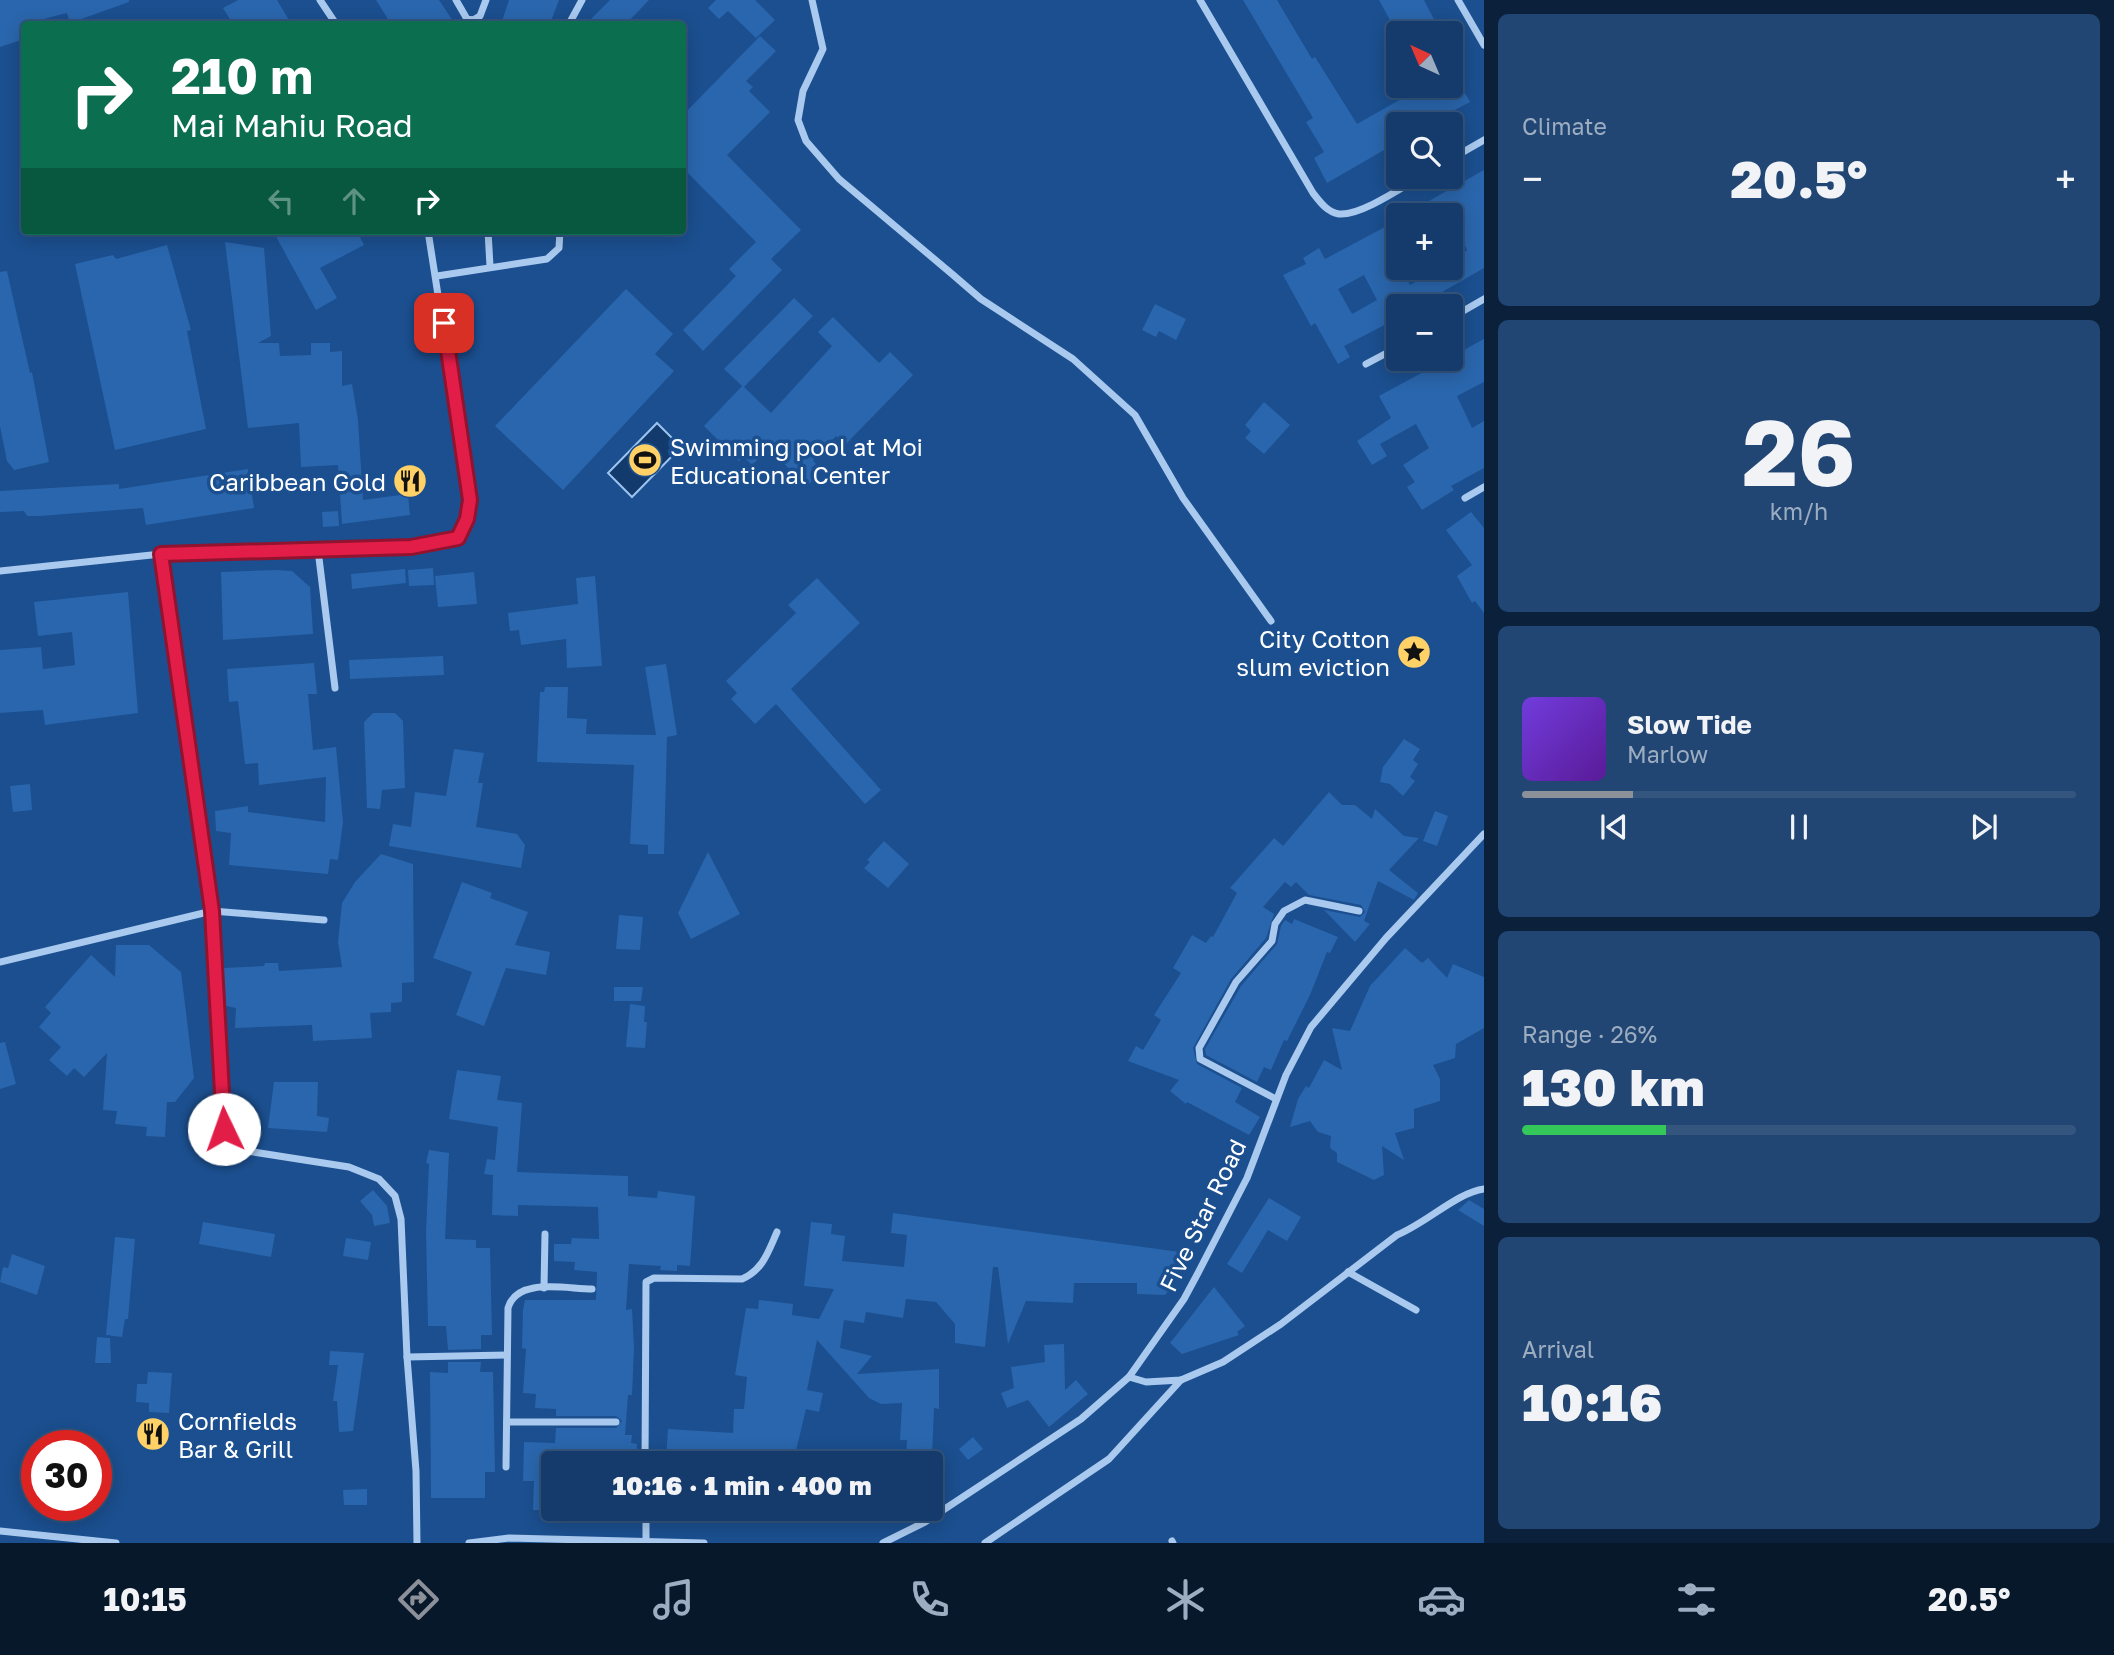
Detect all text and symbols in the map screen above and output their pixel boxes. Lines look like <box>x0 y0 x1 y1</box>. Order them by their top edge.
north arrow <box>1386 21 1463 98</box>
map controls <box>1386 21 1463 371</box>
text: 210 m <box>171 46 313 105</box>
icon: right <box>56 49 147 140</box>
text: Mai Mahiu Road <box>171 106 413 144</box>
button: search <box>1386 112 1463 189</box>
text: Climate <box>1522 112 1607 140</box>
text: 20.5° <box>1731 147 1867 209</box>
text: − <box>1522 156 1543 201</box>
text: + <box>2055 156 2076 201</box>
icon: left <box>262 182 300 220</box>
icon: ahead <box>335 182 373 220</box>
icon: right <box>408 182 446 220</box>
button: + <box>1386 203 1463 280</box>
pin <box>414 293 474 353</box>
button: − <box>1386 294 1463 371</box>
icon: arrive <box>425 304 463 342</box>
text: 26 <box>1742 397 1856 506</box>
place label: Swimming pool at Moi Educational Center <box>670 432 923 489</box>
sports icon: Swimming pool at Moi Educational Center <box>626 441 664 479</box>
restaurant icon: Caribbean Gold <box>391 462 429 500</box>
place label: Caribbean Gold <box>209 467 386 496</box>
text: km/h <box>1770 497 1828 525</box>
place label: City Cotton slum eviction <box>1236 624 1390 681</box>
place icon: City Cotton slum eviction <box>1395 633 1433 671</box>
text: Slow Tide <box>1627 709 1752 740</box>
text: Marlow <box>1627 740 1708 768</box>
icon: previous <box>1595 808 1633 846</box>
icon: pause <box>1780 808 1818 846</box>
icon: next <box>1965 808 2003 846</box>
text: Range · 26% <box>1522 1020 1657 1048</box>
text: 130 km <box>1522 1055 1705 1117</box>
position arrow <box>187 1092 261 1166</box>
street label: Five Star Road <box>1153 1134 1251 1296</box>
text: Arrival <box>1522 1335 1594 1363</box>
text: 10:16 <box>1522 1370 1662 1432</box>
place label: Cornfields Bar & Grill <box>178 1406 297 1463</box>
restaurant icon: Cornfields Bar & Grill <box>134 1415 172 1453</box>
speed limit sign: 30 <box>21 1430 112 1521</box>
text: 10:16 · 1 min · 400 m <box>612 1470 872 1501</box>
icon: directions <box>394 1575 443 1624</box>
icon: music <box>649 1575 698 1624</box>
icon: phone <box>905 1575 954 1624</box>
icon: climate <box>1161 1575 1210 1624</box>
icon: car <box>1417 1575 1466 1624</box>
icon: filters <box>1672 1575 1721 1624</box>
text: 10:15 <box>103 1580 187 1618</box>
text: 20.5° <box>1928 1580 2011 1618</box>

